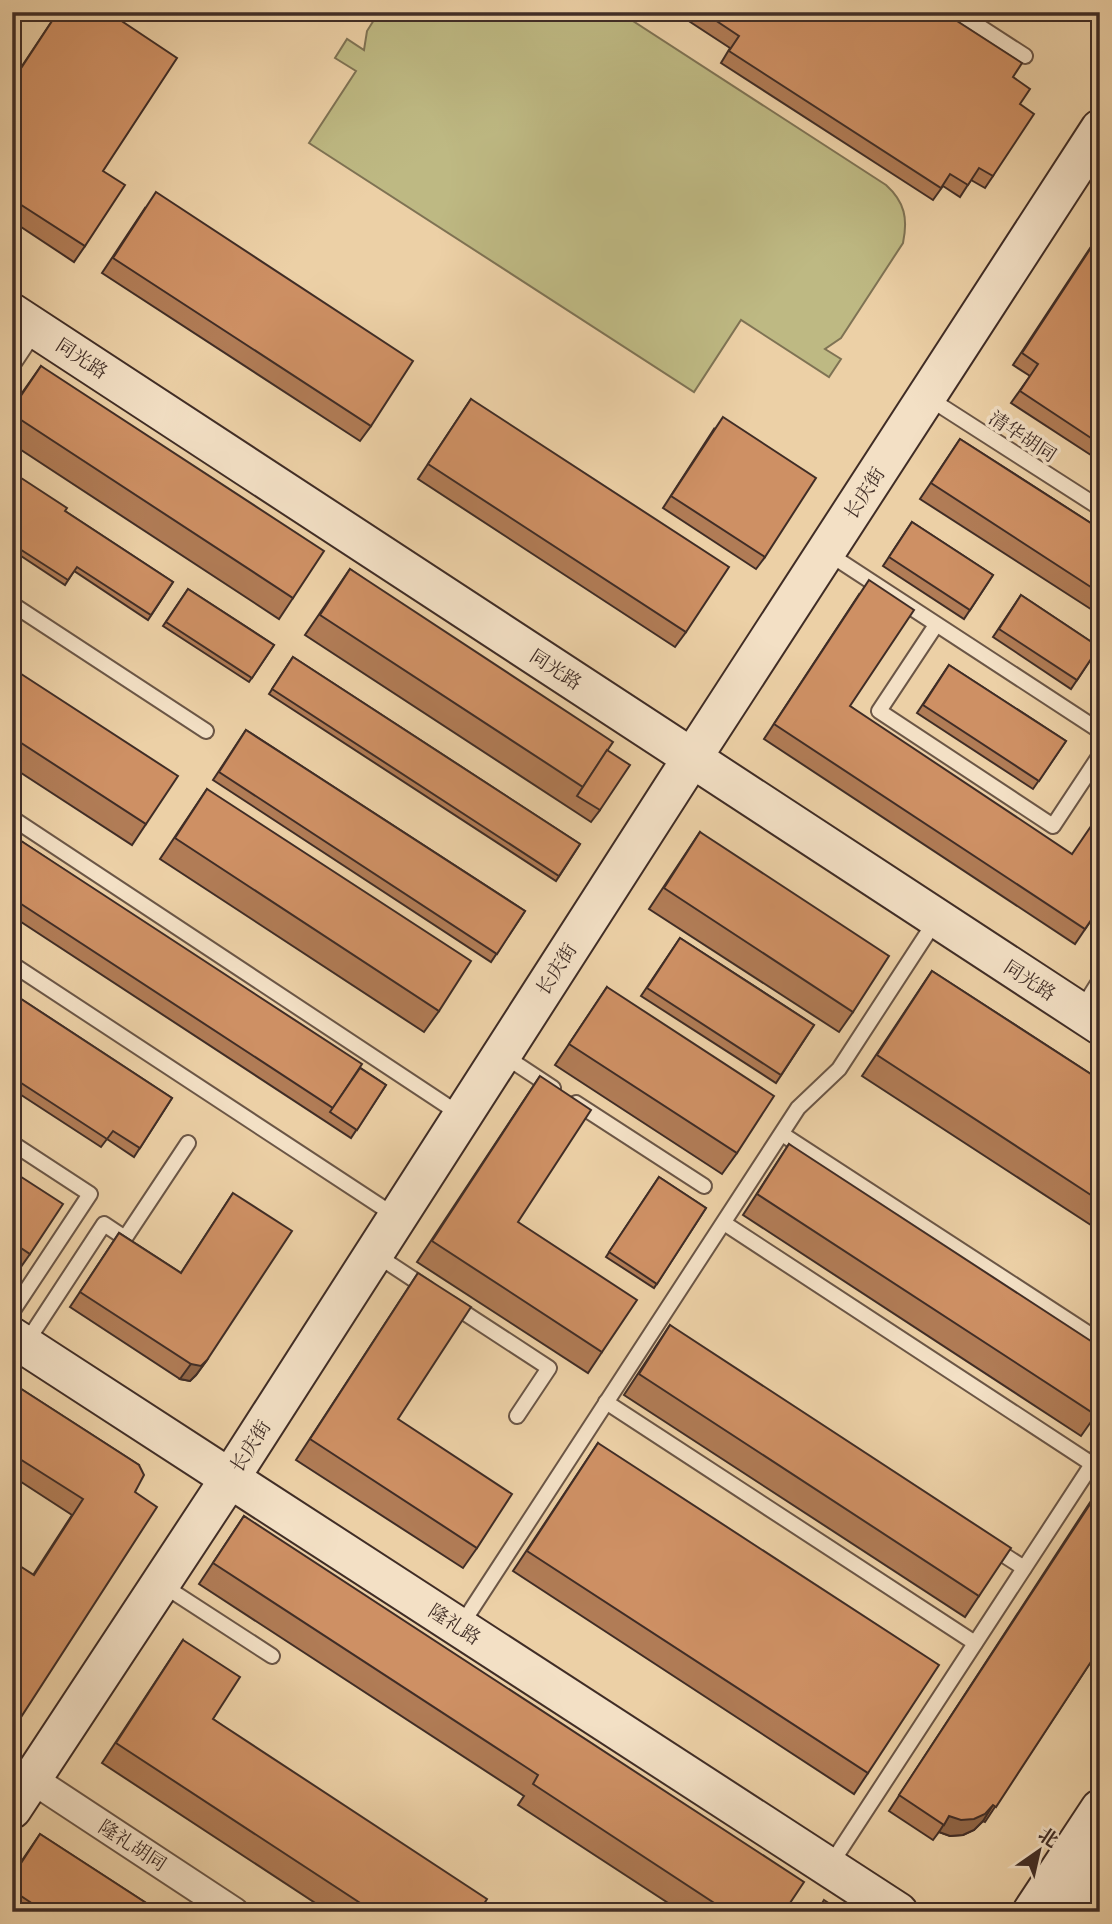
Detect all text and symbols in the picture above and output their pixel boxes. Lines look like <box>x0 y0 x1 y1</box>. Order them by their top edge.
street label: 同光路 <box>52 333 112 384</box>
street label: 清华胡同 <box>985 406 1061 467</box>
street label: 长庆街 <box>839 463 890 523</box>
street label: 同光路 <box>526 644 586 695</box>
street label: 长庆街 <box>531 939 582 999</box>
street label: 同光路 <box>1000 955 1060 1006</box>
street label: 长庆街 <box>225 1416 276 1476</box>
street label: 隆礼路 <box>425 1599 485 1650</box>
street label: 隆礼胡同 <box>95 1815 171 1876</box>
north arrow <box>1004 1815 1074 1885</box>
text: 北 <box>1034 1822 1063 1852</box>

